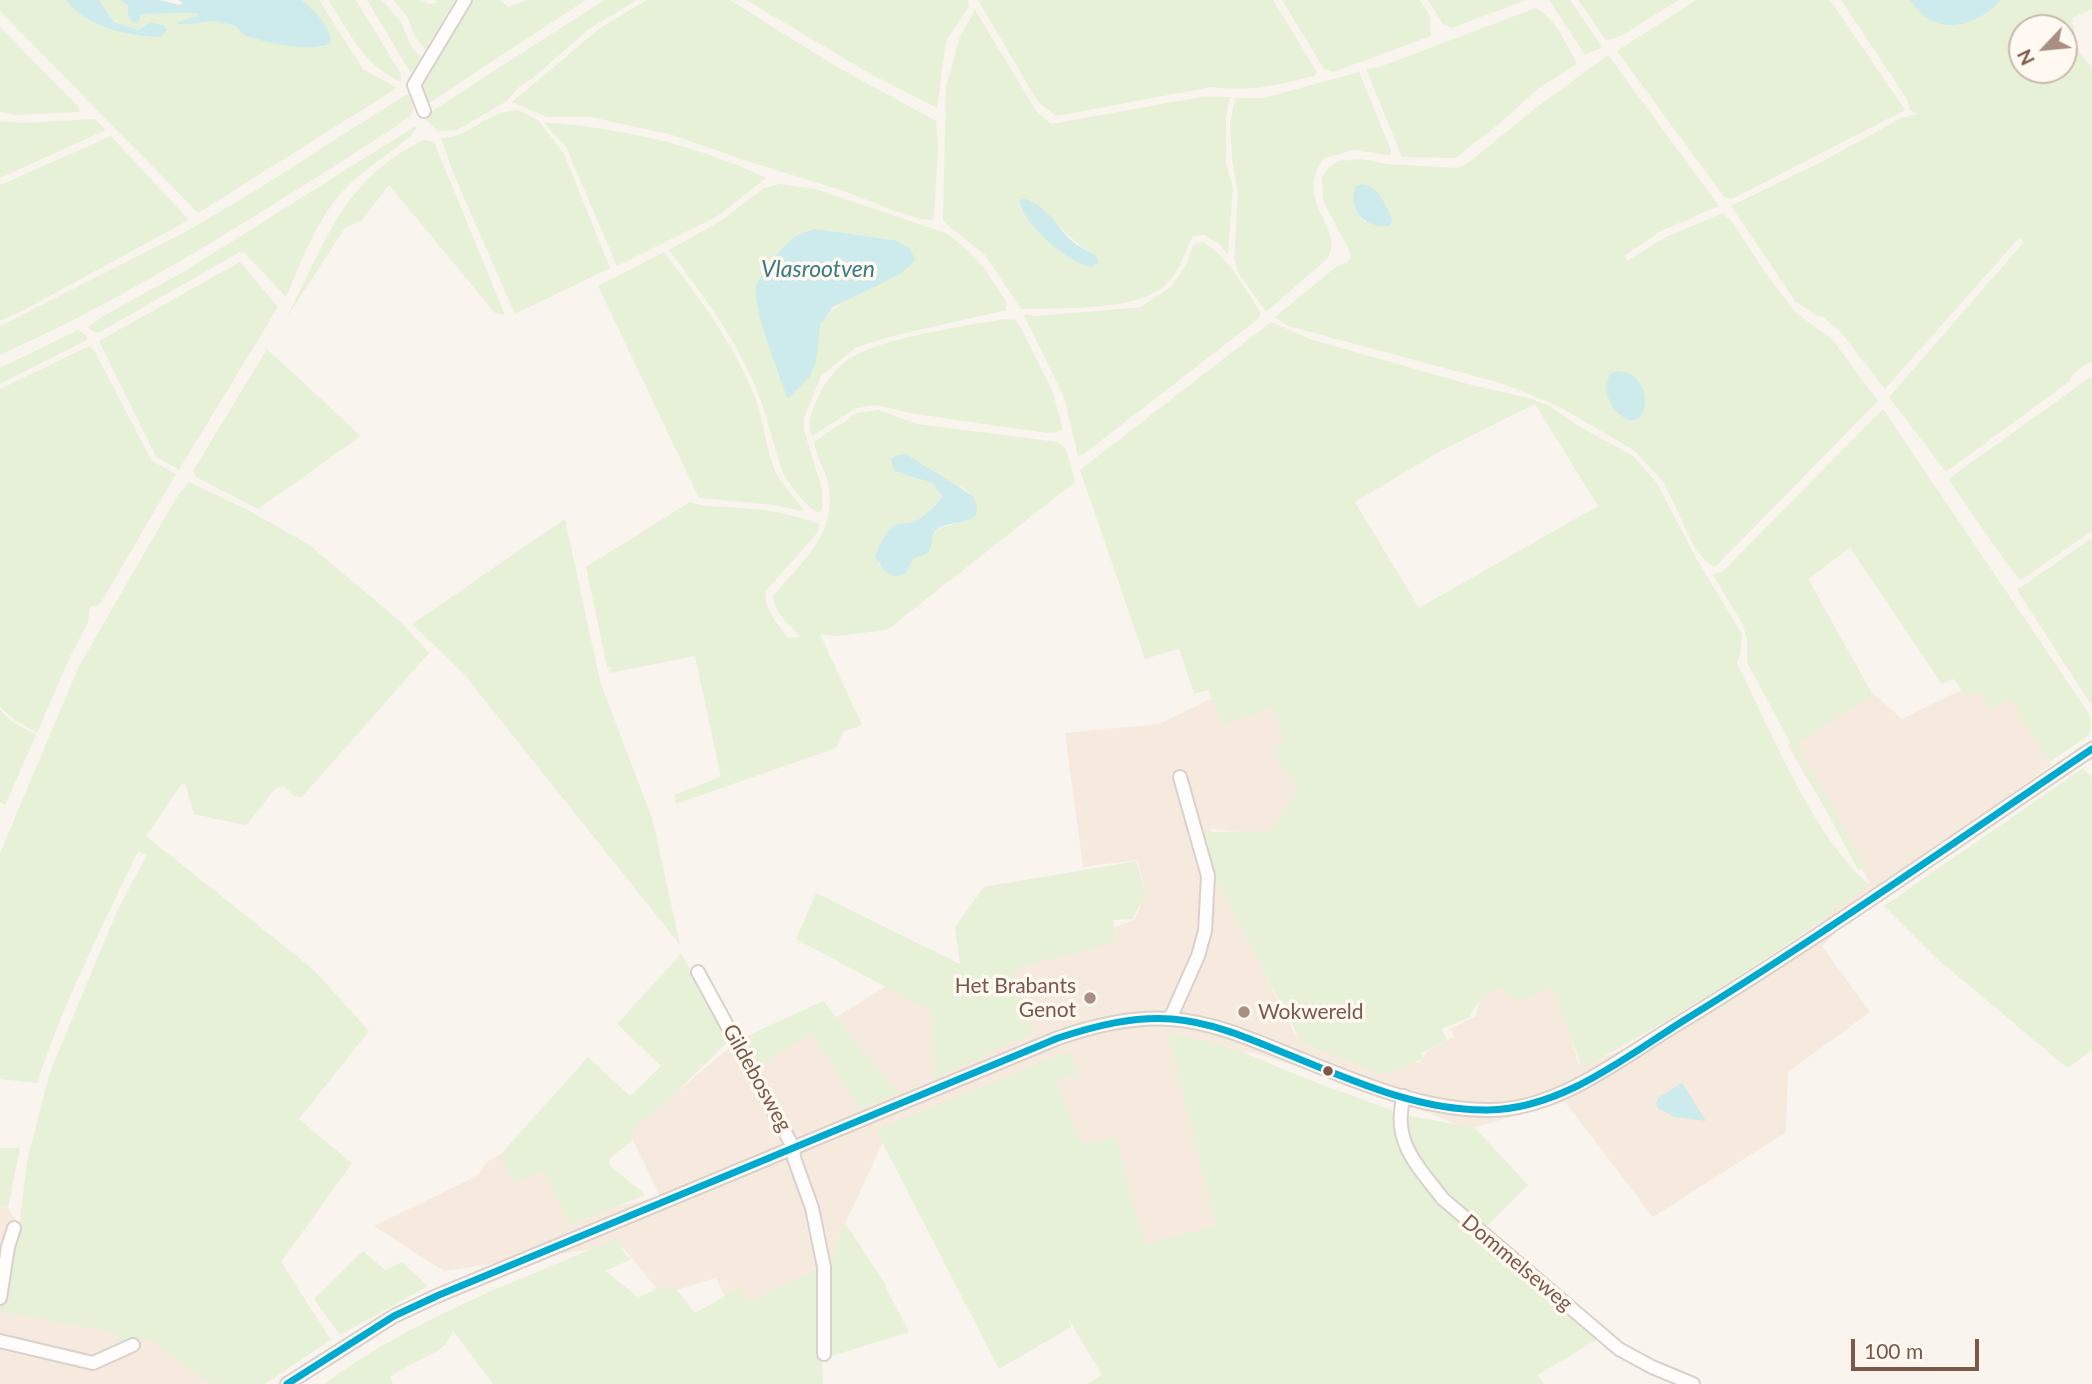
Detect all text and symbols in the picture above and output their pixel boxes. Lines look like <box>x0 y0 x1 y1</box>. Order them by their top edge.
north arrow <box>2008 14 2078 84</box>
text: N <box>2012 46 2039 69</box>
water label: Vlasrootven <box>761 256 875 284</box>
place label: Het Brabants Genot <box>955 973 1076 1023</box>
marker: Het Brabants Genot <box>1082 990 1098 1006</box>
place label: Wokwereld <box>1258 999 1364 1025</box>
marker: Wokwereld <box>1236 1004 1252 1020</box>
street label: Gildebosweg <box>717 1020 797 1136</box>
unlabelled marker <box>1321 1064 1335 1078</box>
street label: Dommelseweg <box>1457 1209 1577 1317</box>
scale bar <box>1854 1324 1982 1368</box>
text: 100 m <box>1864 1338 1923 1363</box>

